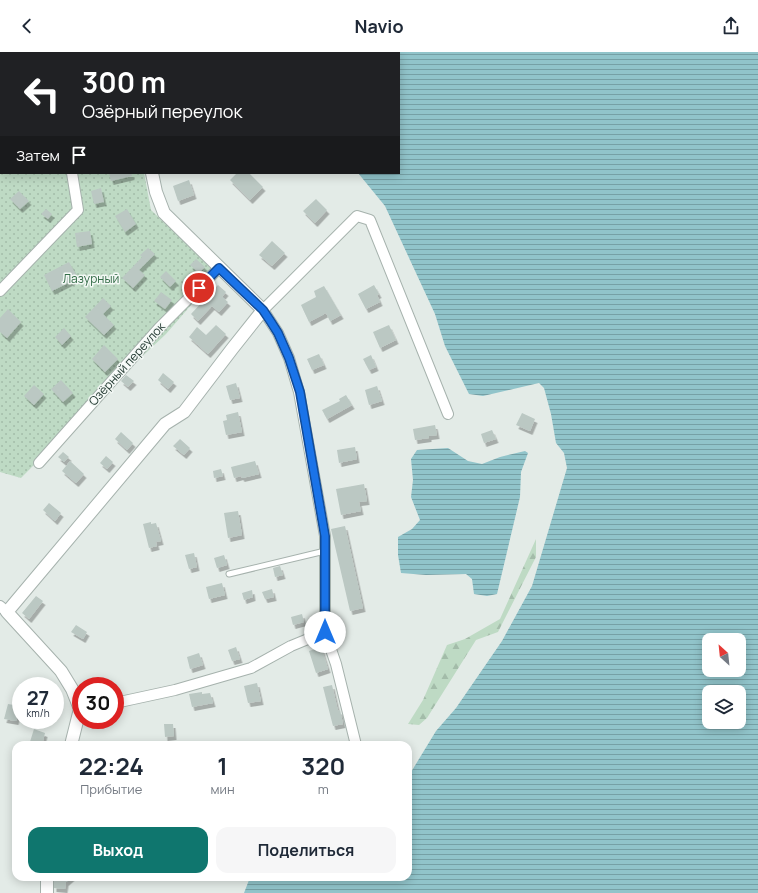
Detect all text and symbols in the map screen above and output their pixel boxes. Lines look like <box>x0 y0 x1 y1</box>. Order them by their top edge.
text: Navio <box>354 14 404 38</box>
icon: back <box>16 15 38 37</box>
icon: share <box>720 15 742 37</box>
text: 300 m <box>82 63 166 101</box>
icon: left <box>16 68 68 120</box>
text: Озёрный переулок <box>82 99 242 123</box>
icon: arrive <box>68 144 90 166</box>
text: Затем <box>16 145 60 166</box>
park label: Лазурный <box>63 270 119 287</box>
pin <box>182 271 216 305</box>
icon: arrive <box>188 277 210 299</box>
street label: Озёрный переулок <box>85 317 169 409</box>
position arrow <box>304 611 346 653</box>
north arrow <box>702 633 746 677</box>
map controls <box>702 633 746 729</box>
speed limit sign: 30 <box>72 677 124 729</box>
text: 27 <box>27 684 49 711</box>
button: layers <box>702 685 746 729</box>
text: km/h <box>26 706 50 720</box>
text: 22:24 <box>79 749 144 782</box>
text: 1 <box>217 749 228 782</box>
text: 320 <box>301 749 345 782</box>
text: Прибытие <box>80 780 142 798</box>
text: мин <box>211 780 235 798</box>
text: m <box>318 780 329 798</box>
button: Выход <box>28 827 208 873</box>
button: Поделиться <box>216 827 396 873</box>

